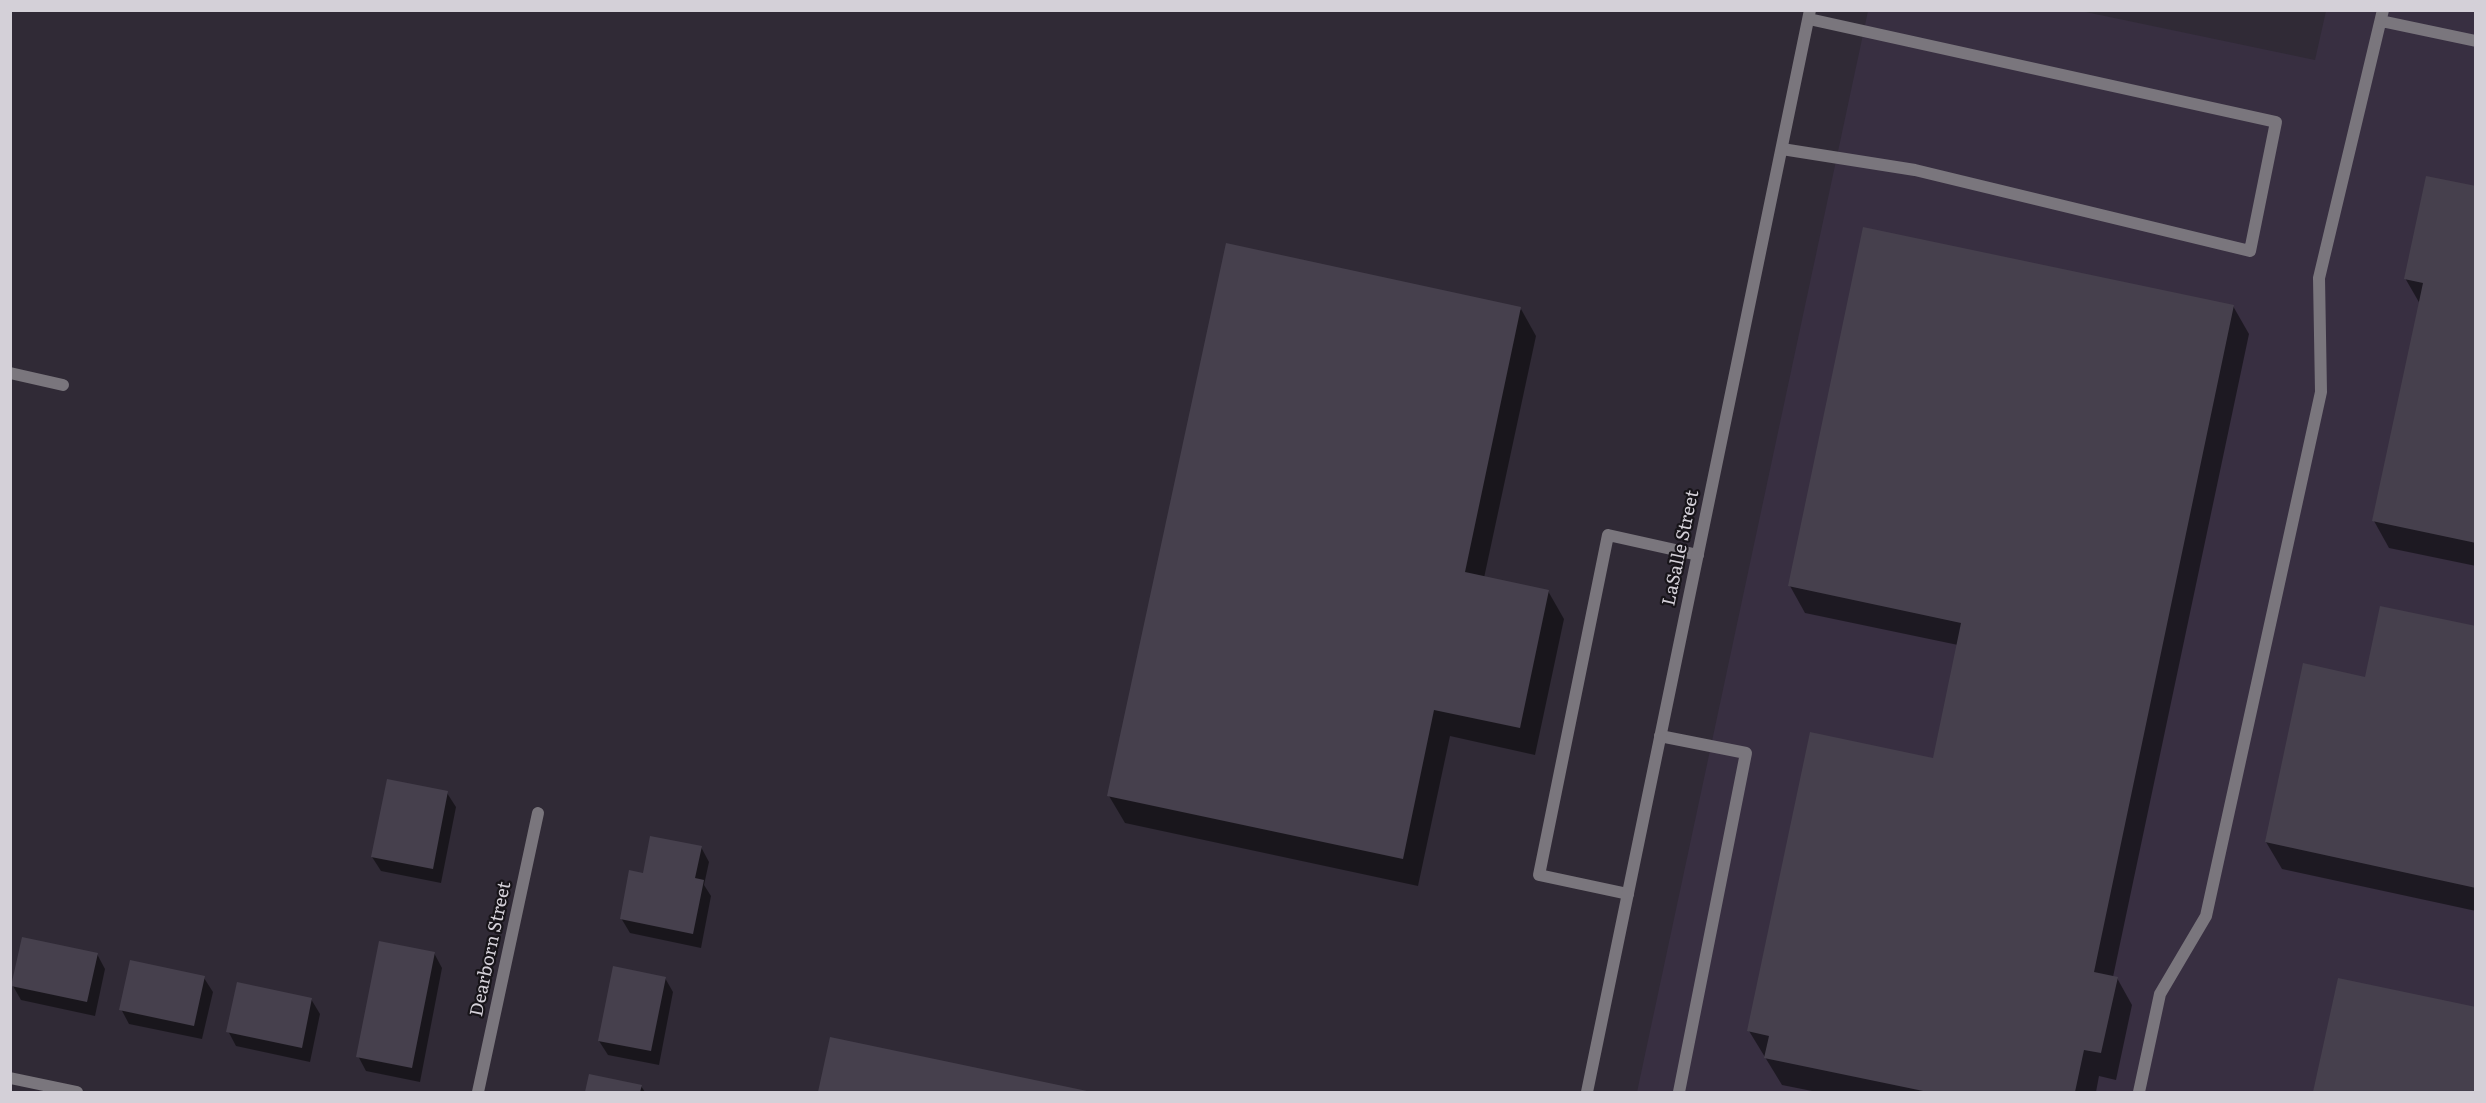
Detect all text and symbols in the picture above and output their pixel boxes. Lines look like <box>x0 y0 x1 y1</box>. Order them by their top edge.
street label: LaSalle Street <box>1658 488 1704 608</box>
street label: Dearborn Street <box>466 879 516 1019</box>

